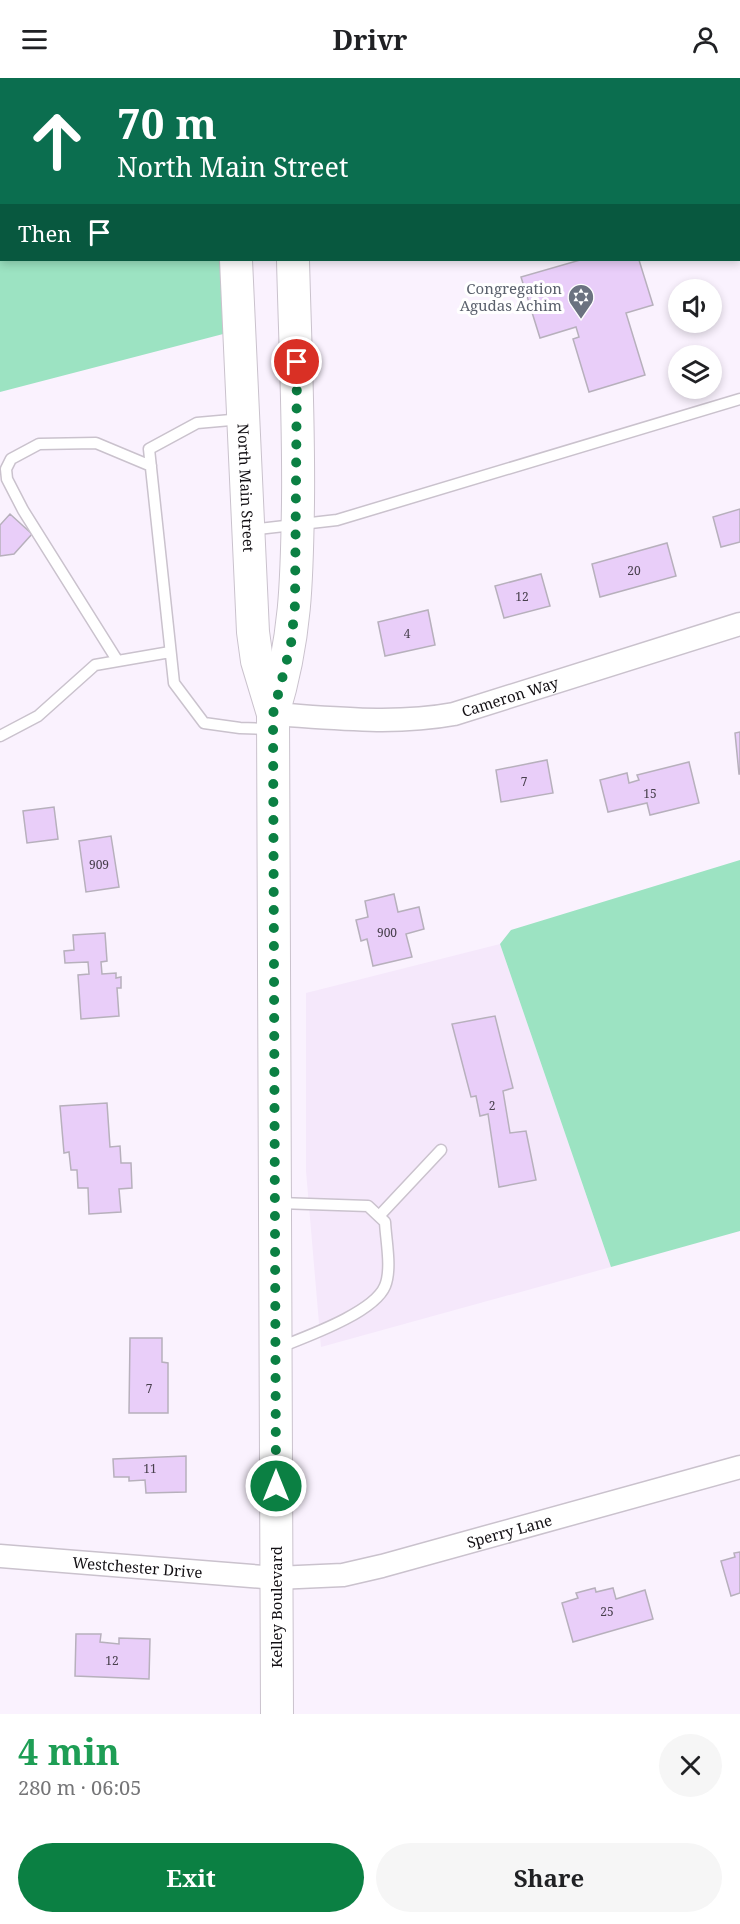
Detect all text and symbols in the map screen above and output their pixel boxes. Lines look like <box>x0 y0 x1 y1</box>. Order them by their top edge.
text: Drivr <box>333 21 407 58</box>
icon: menu <box>18 23 51 56</box>
icon: person <box>689 23 722 56</box>
text: 70 m <box>117 94 217 151</box>
icon: ahead <box>18 102 96 180</box>
text: North Main Street <box>117 148 348 185</box>
icon: arrive <box>83 216 116 249</box>
text: Then <box>18 218 71 248</box>
place label: Congregation Agudas Achim <box>460 278 562 315</box>
map controls <box>668 279 722 399</box>
button: sound <box>668 279 722 333</box>
synagogue icon: Congregation Agudas Achim <box>566 282 596 320</box>
pin <box>271 336 322 387</box>
icon: arrive <box>280 345 313 378</box>
button: layers <box>668 345 722 399</box>
street label: North Main Street <box>233 423 259 553</box>
house number: 20 <box>627 562 641 579</box>
house number: 12 <box>515 588 529 605</box>
house number: 4 <box>404 625 411 642</box>
street label: Cameron Way <box>459 672 561 721</box>
house number: 7 <box>521 773 528 790</box>
house number: 15 <box>643 785 657 802</box>
house number: 909 <box>89 856 109 873</box>
house number: 900 <box>377 924 397 941</box>
house number: 2 <box>489 1097 495 1114</box>
house number: 7 <box>146 1380 153 1397</box>
position arrow <box>244 1454 308 1518</box>
house number: 11 <box>143 1460 157 1477</box>
street label: Sperry Lane <box>464 1510 554 1552</box>
street label: Kelley Boulevard <box>266 1546 286 1668</box>
street label: Westchester Drive <box>72 1552 203 1582</box>
house number: 25 <box>600 1603 614 1620</box>
house number: 12 <box>105 1652 119 1669</box>
text: 4 min <box>18 1727 120 1776</box>
button: close <box>659 1734 722 1797</box>
text: 280 m · 06:05 <box>18 1774 141 1801</box>
button: Exit <box>18 1843 364 1912</box>
button: Share <box>376 1843 722 1912</box>

